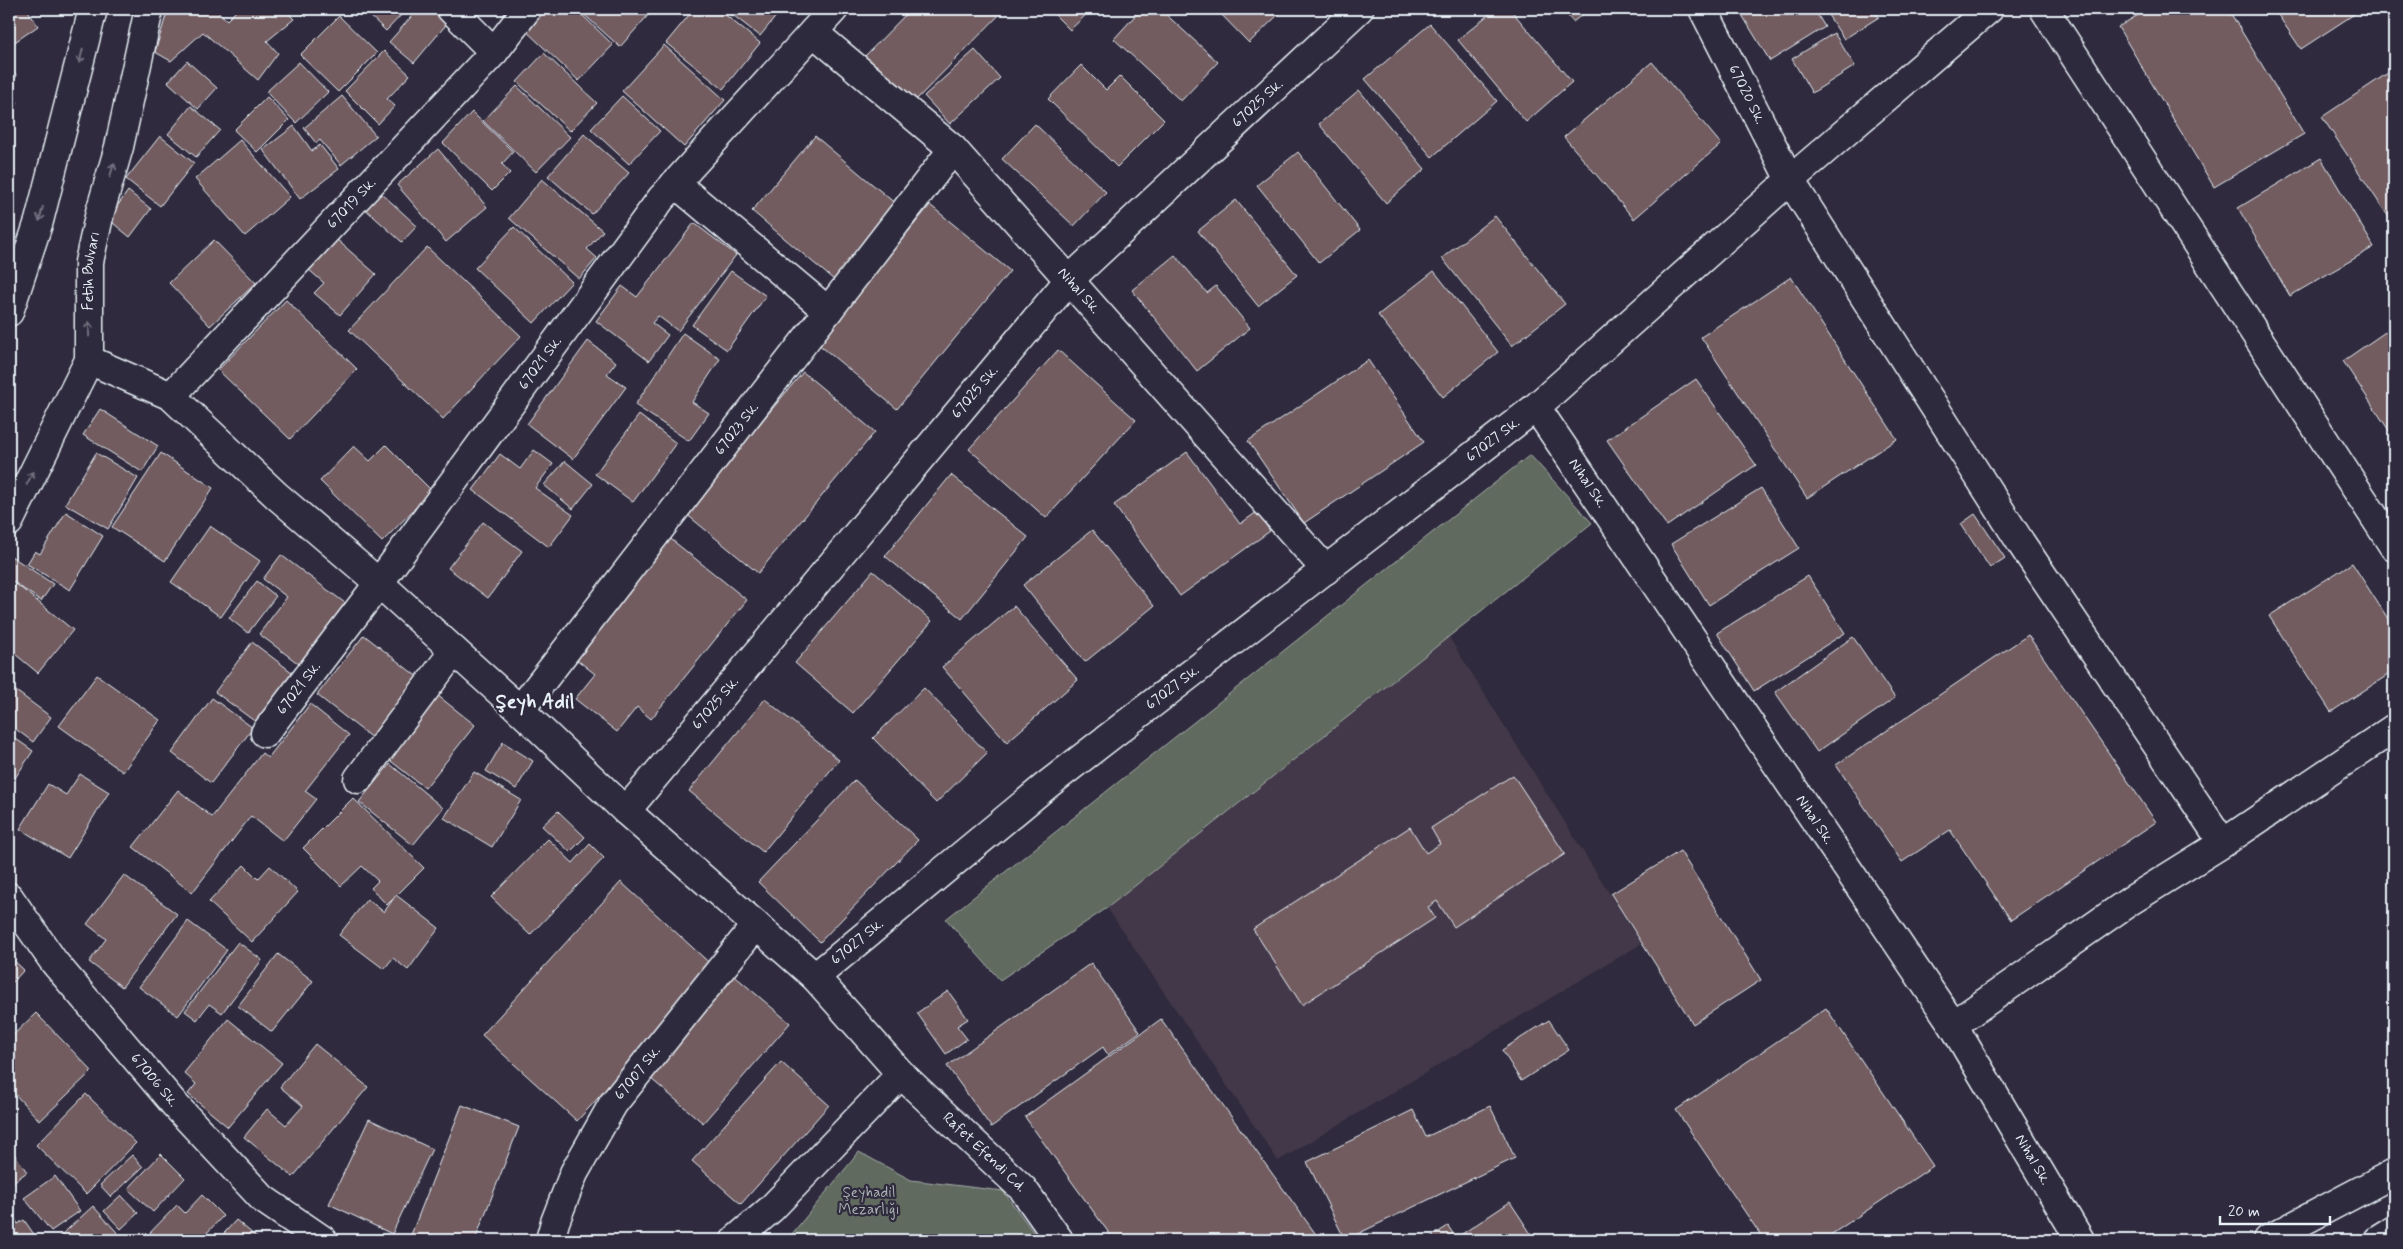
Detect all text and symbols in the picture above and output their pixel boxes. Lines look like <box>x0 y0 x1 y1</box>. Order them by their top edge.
one-way arrow <box>76 48 85 64</box>
street label: 67020 Sk. <box>1723 61 1770 128</box>
street label: 67025 Sk. <box>1228 75 1288 133</box>
one-way arrow <box>108 162 118 178</box>
street label: 67019 Sk. <box>323 173 381 234</box>
one-way arrow <box>36 205 45 221</box>
street label: Fetih Bulvarı <box>79 230 105 310</box>
street label: Nihal Sk. <box>1053 263 1105 318</box>
one-way arrow <box>84 322 94 338</box>
street label: 67021 Sk. <box>514 332 567 394</box>
street label: 67025 Sk. <box>947 362 1003 423</box>
street label: 67023 Sk. <box>710 398 764 460</box>
street label: 67027 Sk. <box>1462 413 1524 467</box>
street label: Nihal Sk. <box>1564 455 1611 512</box>
one-way arrow <box>26 471 36 486</box>
street label: 67021 Sk. <box>272 658 326 719</box>
street label: 67027 Sk. <box>1142 661 1204 715</box>
street label: 67025 Sk. <box>688 673 744 734</box>
district label: Şeyh Adil <box>496 689 574 716</box>
street label: Nihal Sk. <box>1791 791 1838 848</box>
street label: 67027 Sk. <box>827 914 888 970</box>
street label: 67007 Sk. <box>610 1042 665 1104</box>
street label: 67006 Sk. <box>126 1049 183 1111</box>
street label: Rafet Efendi Cd. <box>938 1108 1030 1197</box>
street label: Nihal Sk. <box>2010 1131 2055 1189</box>
park label: Şeyhadil Mezarlığı <box>838 1183 900 1220</box>
scale bar <box>2220 1194 2330 1226</box>
text: 20 m <box>2228 1202 2260 1222</box>

